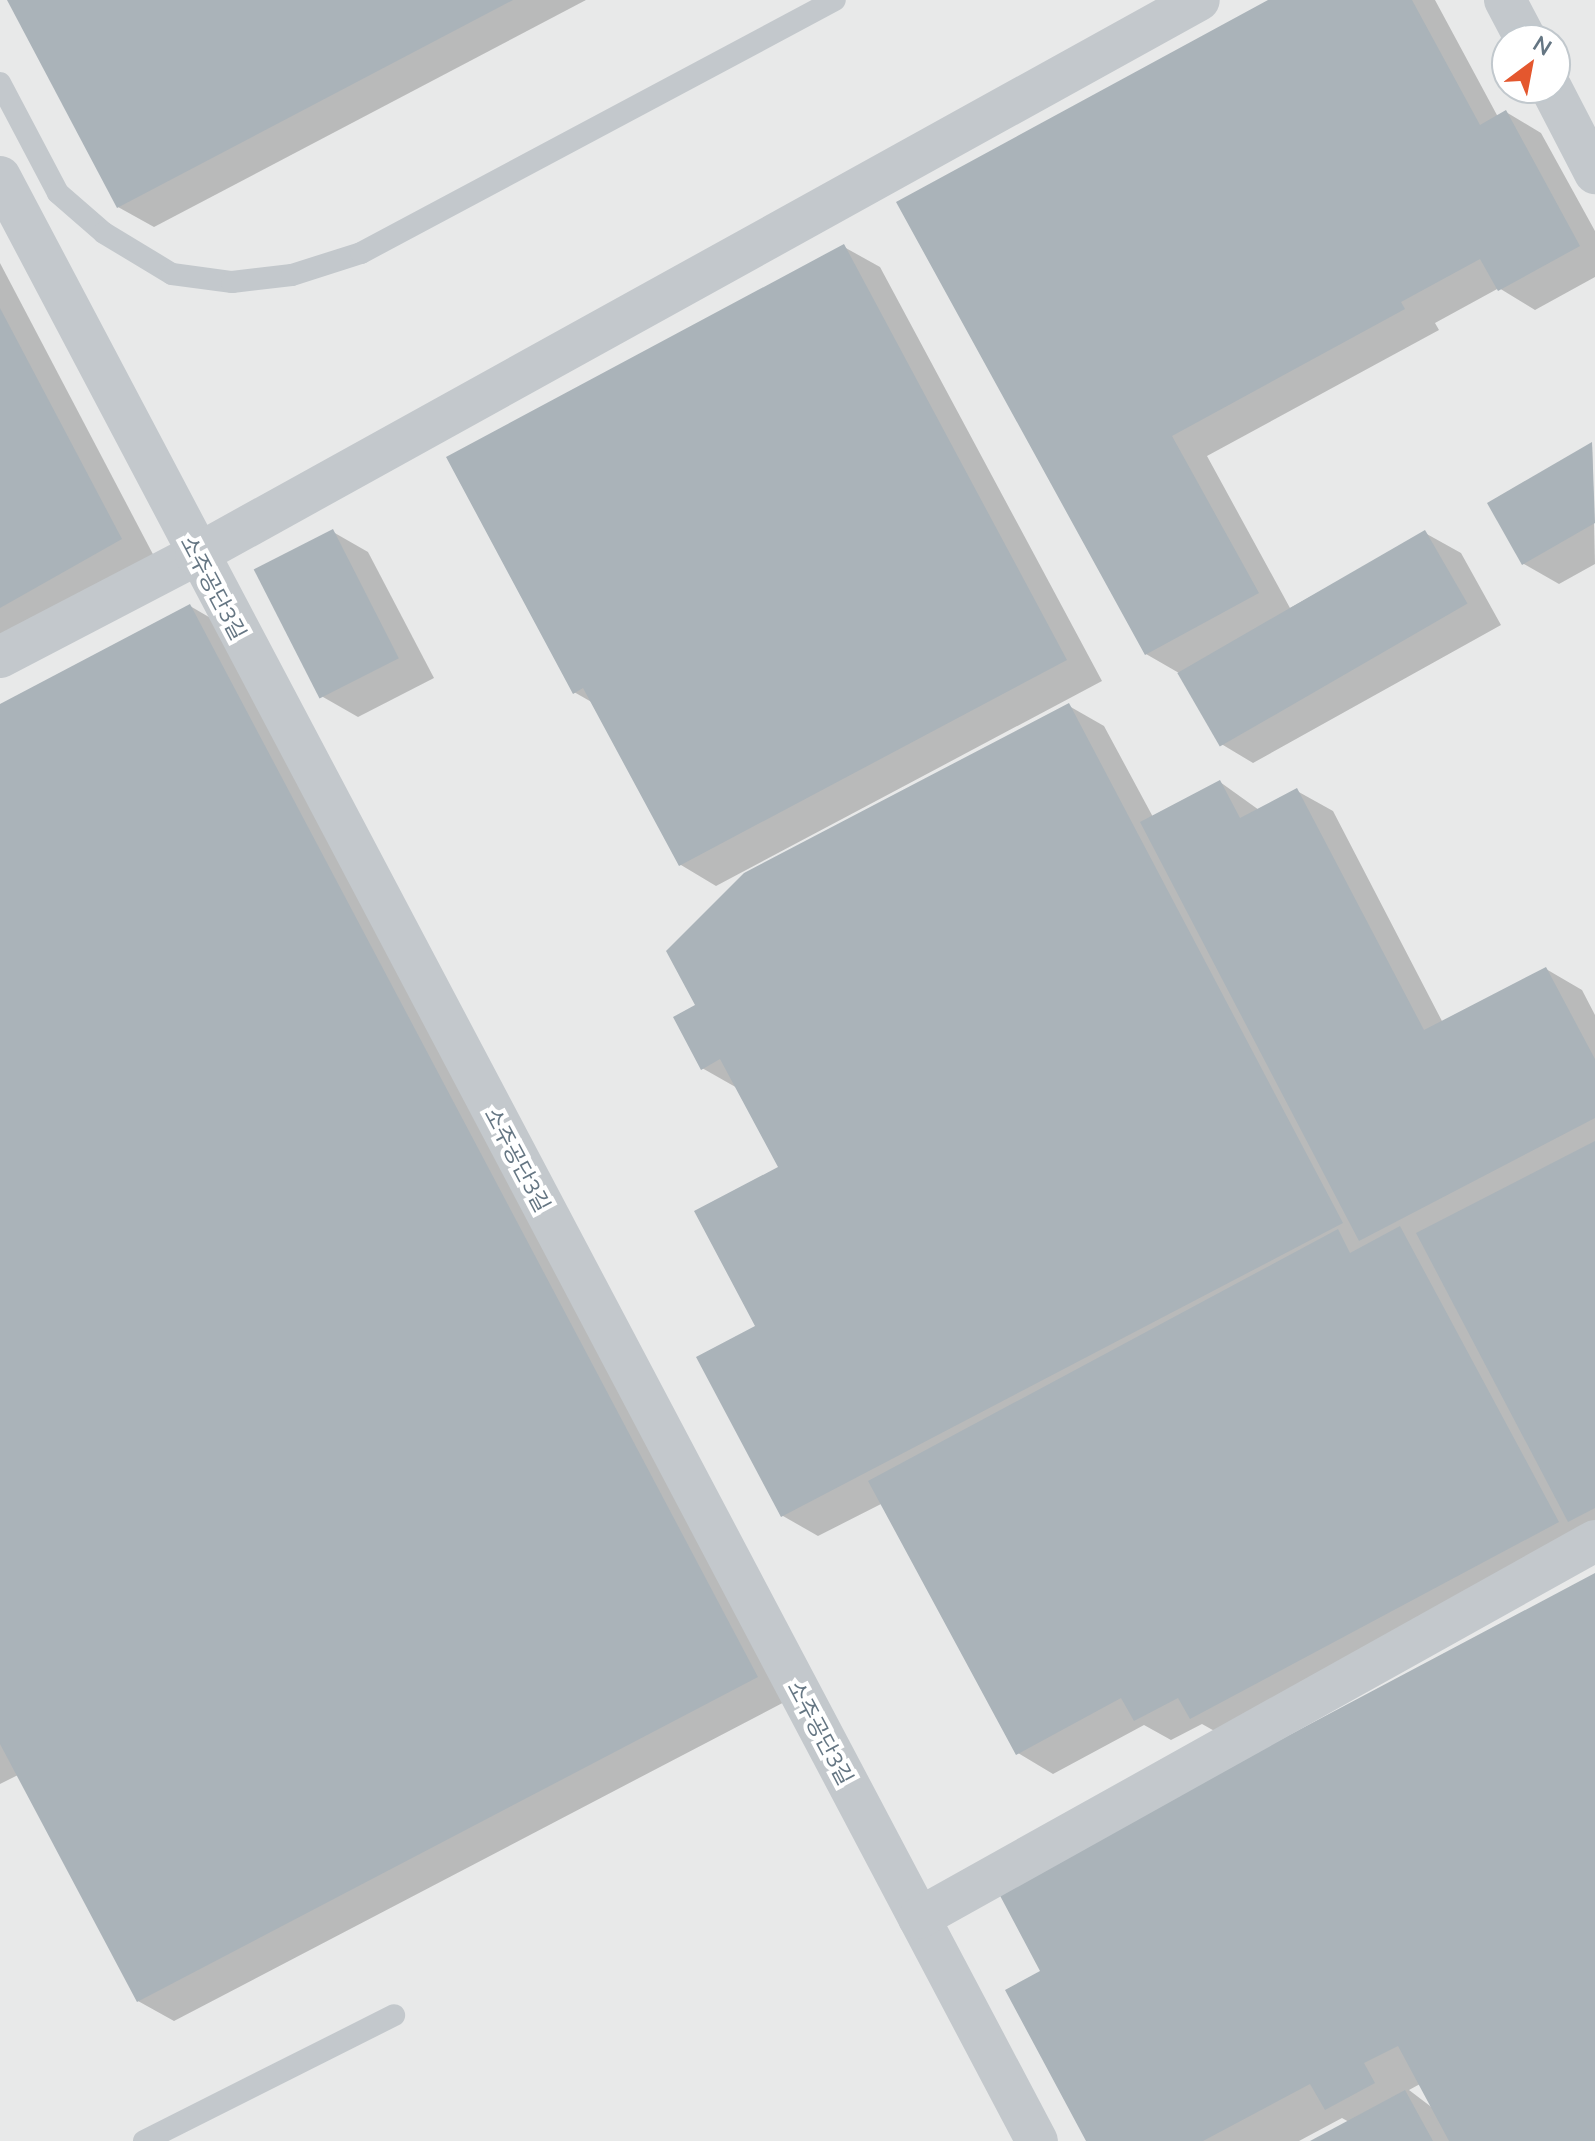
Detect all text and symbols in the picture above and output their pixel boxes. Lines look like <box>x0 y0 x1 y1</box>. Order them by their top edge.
north arrow <box>1491 24 1571 104</box>
text: N <box>1528 29 1557 62</box>
street label: 소주공단3길 <box>174 531 252 645</box>
street label: 소주공단3길 <box>478 1103 556 1217</box>
street label: 소주공단3길 <box>781 1676 859 1790</box>

